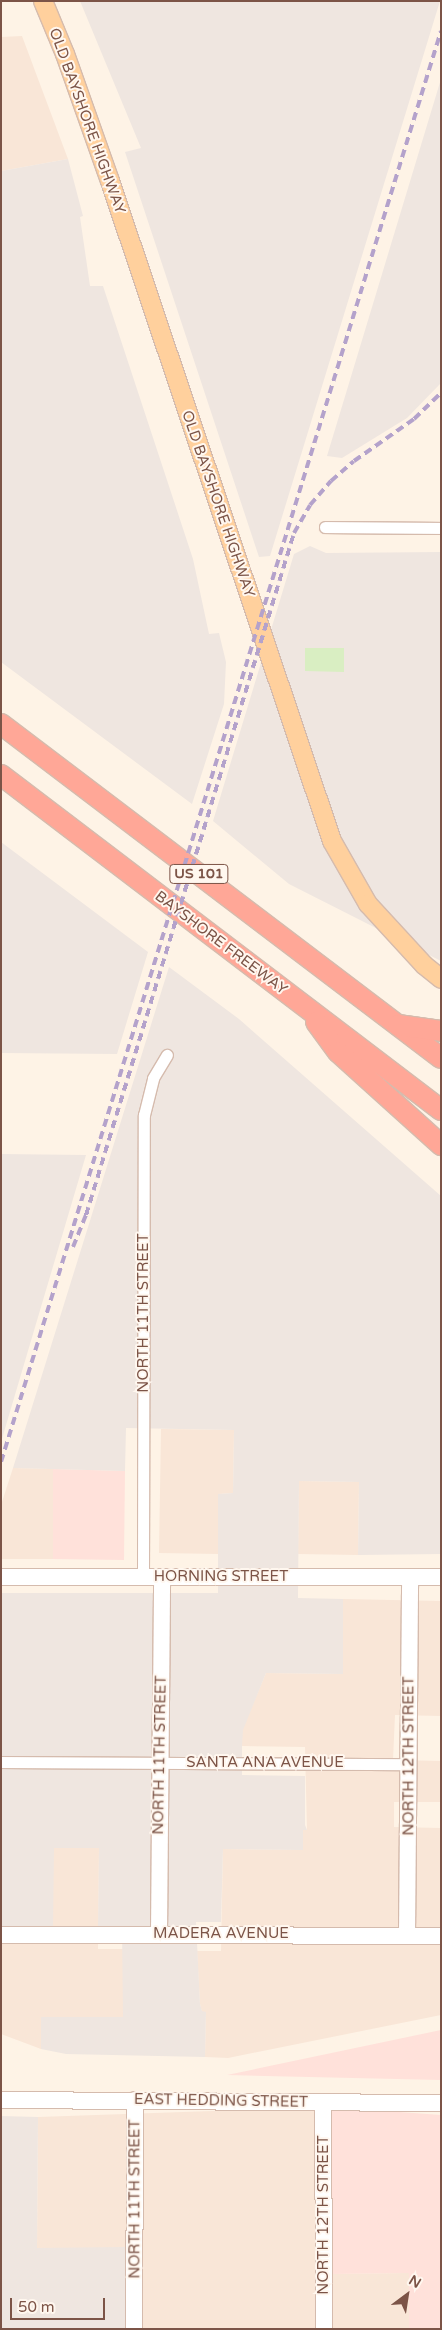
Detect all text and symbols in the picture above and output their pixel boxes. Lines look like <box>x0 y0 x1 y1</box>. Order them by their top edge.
street label: OLD BAYSHORE HIGHWAY <box>45 26 129 216</box>
street label: OLD BAYSHORE HIGHWAY <box>178 408 258 600</box>
road number: US 101 <box>169 862 229 886</box>
street label: BAYSHORE FREEWAY <box>151 887 291 999</box>
street label: NORTH 11TH STREET <box>135 1233 153 1393</box>
street label: HORNING STREET <box>154 1568 288 1586</box>
street label: NORTH 11TH STREET <box>150 1675 170 1835</box>
street label: NORTH 12TH STREET <box>400 1676 418 1836</box>
street label: SANTA ANA AVENUE <box>186 1754 344 1772</box>
street label: MADERA AVENUE <box>153 1925 289 1943</box>
street label: EAST HEDDING STREET <box>134 2090 308 2112</box>
street label: NORTH 11TH STREET <box>126 2119 144 2279</box>
street label: NORTH 12TH STREET <box>315 2135 333 2295</box>
north arrow <box>382 2270 432 2320</box>
text: N <box>406 2272 424 2292</box>
scale bar <box>12 2288 108 2320</box>
text: 50 m <box>18 2298 55 2316</box>

